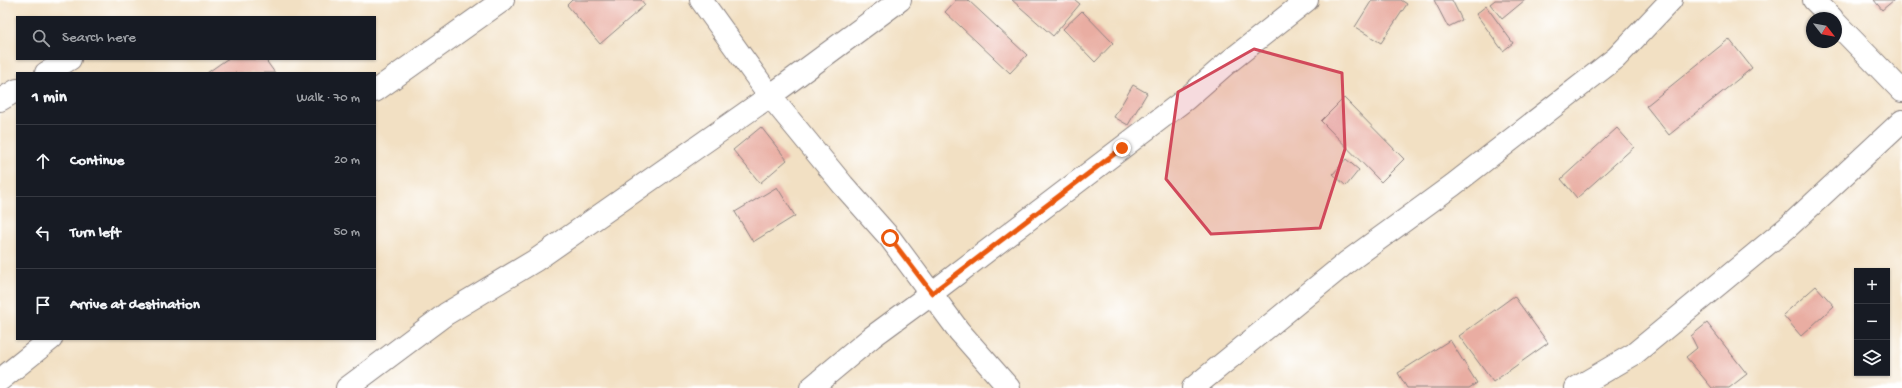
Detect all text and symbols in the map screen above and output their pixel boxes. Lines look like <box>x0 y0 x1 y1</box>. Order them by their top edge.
north arrow <box>1806 12 1842 48</box>
search box <box>16 16 376 60</box>
icon: search <box>30 27 52 49</box>
text: Search here <box>62 29 136 47</box>
text: 1 min <box>32 88 67 108</box>
text: Walk · 70 m <box>296 91 360 106</box>
route end <box>1113 139 1131 157</box>
icon: ahead <box>32 150 54 172</box>
text: Continue <box>70 152 124 170</box>
text: 20 m <box>334 153 360 168</box>
icon: left <box>32 222 54 244</box>
text: Turn left <box>70 224 121 242</box>
text: 50 m <box>333 225 360 240</box>
route start <box>881 229 899 247</box>
map controls <box>1854 268 1890 376</box>
button: + <box>1854 268 1890 304</box>
icon: arrive <box>32 294 54 316</box>
text: Arrive at destination <box>70 296 200 314</box>
button: − <box>1854 304 1890 340</box>
button: layers <box>1854 340 1890 376</box>

